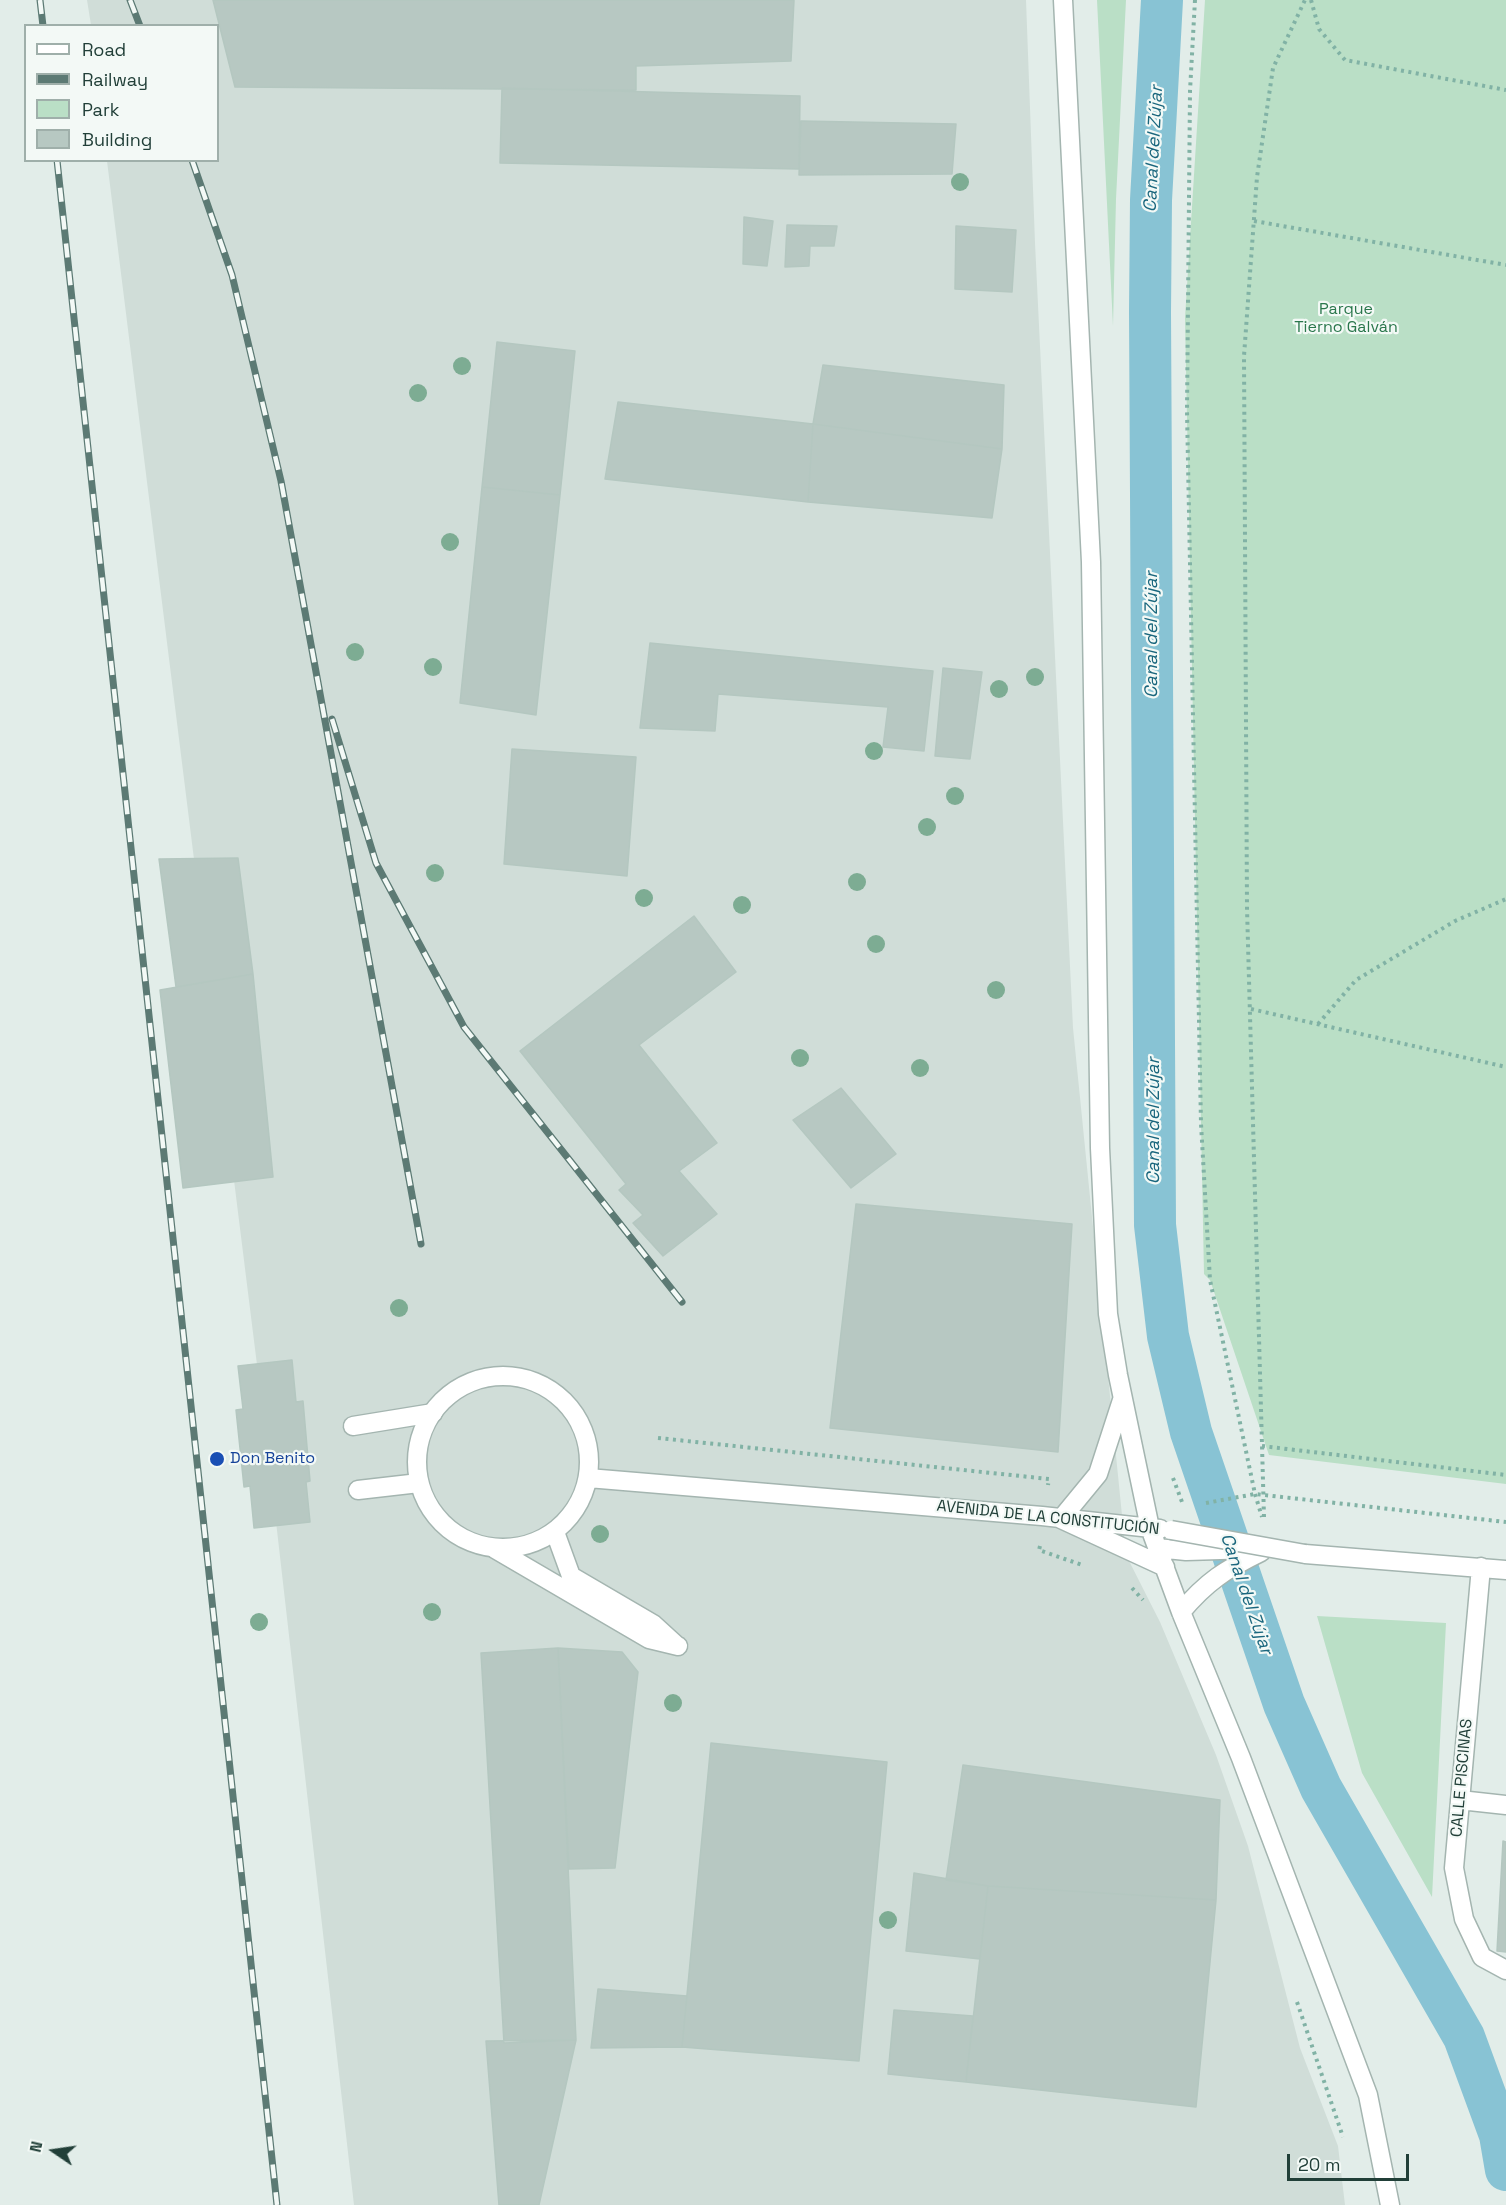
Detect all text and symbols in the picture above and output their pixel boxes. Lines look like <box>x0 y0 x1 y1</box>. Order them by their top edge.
legend <box>24 24 219 162</box>
text: Road <box>82 38 126 61</box>
text: Railway <box>82 68 148 91</box>
water label: Canal del Zújar <box>1140 85 1168 213</box>
text: Park <box>82 98 119 121</box>
text: Building <box>82 128 152 151</box>
park label: Parque Tierno Galván <box>1294 300 1398 338</box>
water label: Canal del Zújar <box>1141 572 1163 698</box>
water label: Canal del Zújar <box>1143 1058 1165 1184</box>
place label: Don Benito <box>230 1449 315 1469</box>
marker: Don Benito <box>208 1450 226 1468</box>
street label: AVENIDA DE LA CONSTITUCIÓN <box>936 1497 1160 1539</box>
water label: Canal del Zújar <box>1215 1531 1277 1657</box>
street label: CALLE PISCINAS <box>1447 1718 1477 1838</box>
north arrow <box>24 2121 84 2181</box>
text: N <box>25 2139 47 2154</box>
scale bar <box>1290 2142 1412 2180</box>
text: 20 m <box>1298 2153 1341 2176</box>

